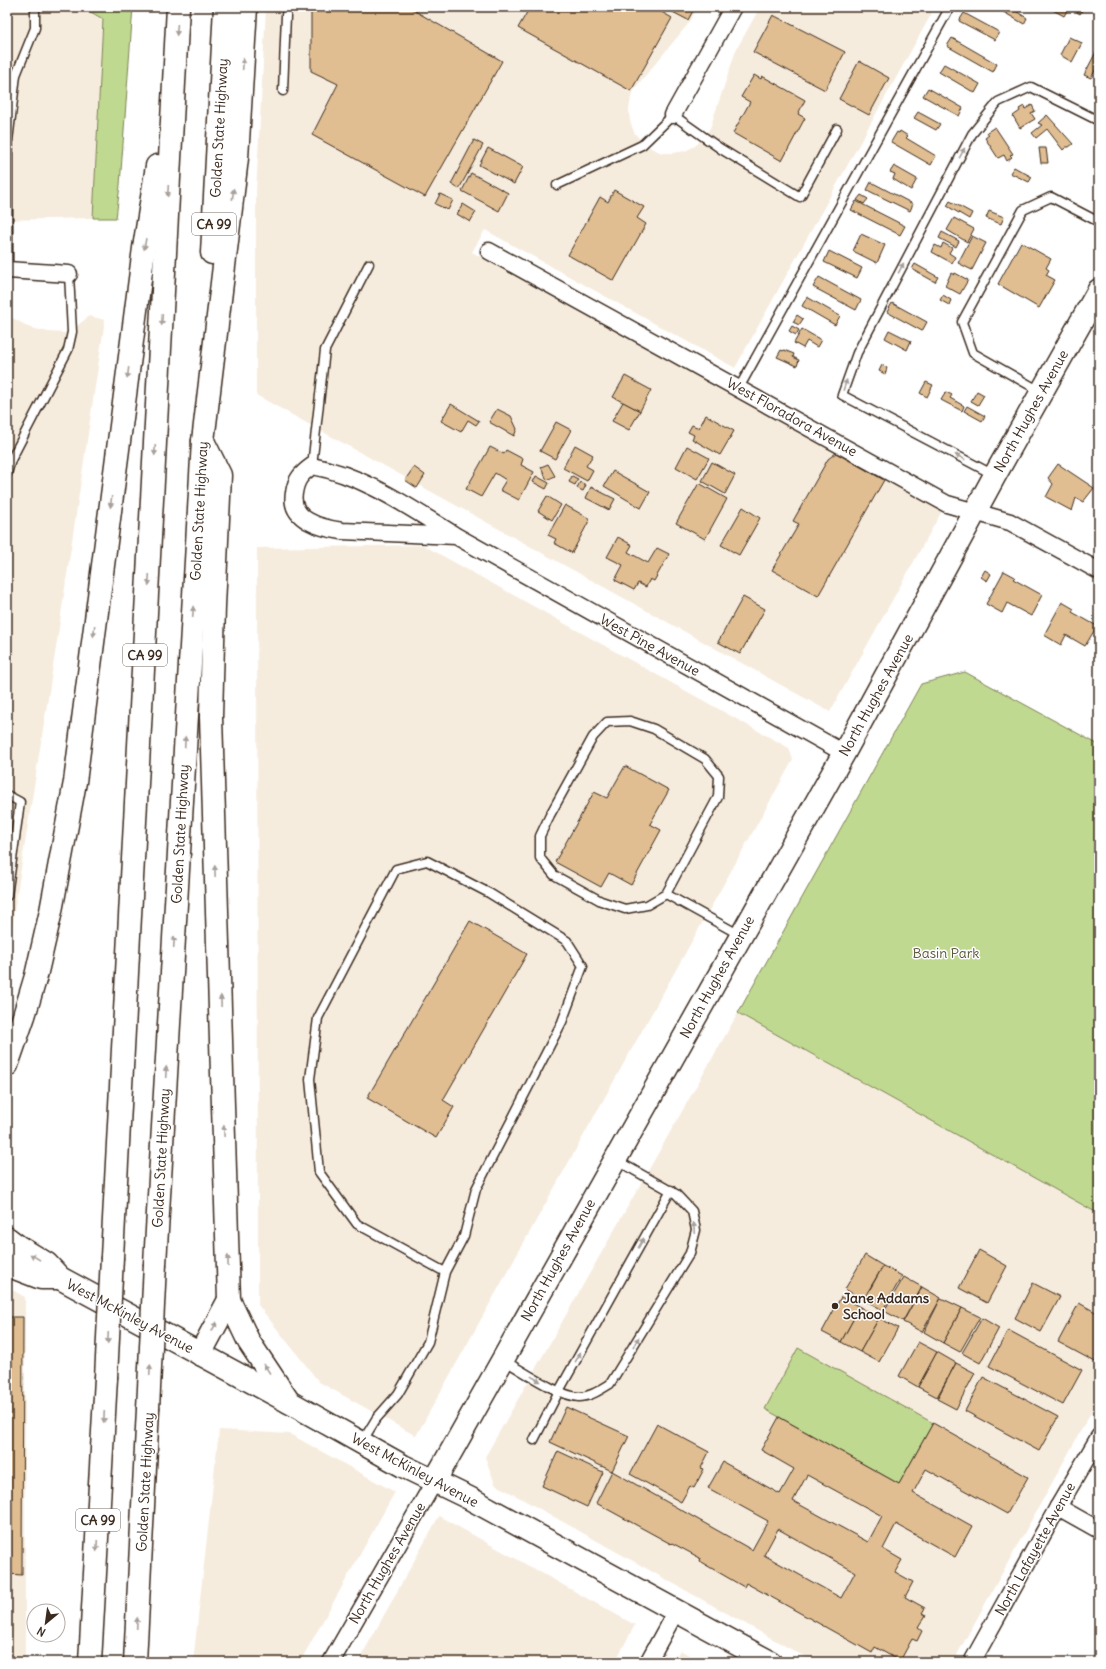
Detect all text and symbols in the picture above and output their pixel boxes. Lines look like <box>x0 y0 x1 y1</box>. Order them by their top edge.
one-way arrow <box>173 24 180 36</box>
street label: Golden State Highway <box>206 58 232 198</box>
one-way arrow <box>239 58 246 70</box>
one-way arrow <box>959 147 965 159</box>
one-way arrow <box>165 185 172 197</box>
one-way arrow <box>230 188 236 200</box>
road number: CA 99 <box>192 213 236 235</box>
one-way arrow <box>142 238 148 250</box>
one-way arrow <box>898 262 905 274</box>
one-way arrow <box>159 314 165 327</box>
street label: North Hughes Avenue <box>990 347 1072 475</box>
one-way arrow <box>125 367 131 379</box>
street label: West Floradora Avenue <box>724 374 860 460</box>
one-way arrow <box>843 379 849 391</box>
street label: Golden State Highway <box>186 441 212 581</box>
one-way arrow <box>152 444 159 456</box>
one-way arrow <box>955 454 966 460</box>
one-way arrow <box>108 496 114 508</box>
one-way arrow <box>145 574 152 586</box>
one-way arrow <box>189 606 196 619</box>
street label: West Pine Avenue <box>597 610 703 680</box>
one-way arrow <box>91 625 97 637</box>
street label: North Hughes Avenue <box>835 631 917 759</box>
road number: CA 99 <box>123 644 167 666</box>
one-way arrow <box>182 736 189 748</box>
street label: Golden State Highway <box>167 764 193 904</box>
one-way arrow <box>212 865 219 877</box>
street label: North Hughes Avenue <box>676 913 758 1041</box>
one-way arrow <box>170 936 177 948</box>
park label: Basin Park <box>912 944 980 962</box>
one-way arrow <box>217 995 224 1007</box>
one-way arrow <box>163 1066 170 1078</box>
street label: Golden State Highway <box>148 1088 174 1228</box>
one-way arrow <box>221 1125 228 1137</box>
street label: North Hughes Avenue <box>517 1196 599 1324</box>
one-way arrow <box>691 1222 698 1235</box>
one-way arrow <box>637 1237 644 1249</box>
one-way arrow <box>29 1253 41 1260</box>
one-way arrow <box>225 1254 231 1267</box>
street label: West McKinley Avenue <box>63 1275 197 1357</box>
place label: Jane Addams School <box>843 1289 930 1323</box>
marker: Jane Addams School <box>830 1301 840 1311</box>
one-way arrow <box>211 1321 218 1333</box>
one-way arrow <box>105 1332 111 1345</box>
one-way arrow <box>632 1336 639 1348</box>
one-way arrow <box>574 1351 581 1363</box>
one-way arrow <box>147 1364 154 1376</box>
one-way arrow <box>263 1364 271 1374</box>
one-way arrow <box>530 1375 542 1382</box>
one-way arrow <box>100 1411 107 1423</box>
street label: Golden State Highway <box>132 1412 158 1552</box>
street label: West McKinley Avenue <box>348 1429 482 1511</box>
street label: North Lafayette Avenue <box>991 1479 1079 1619</box>
street label: North Hughes Avenue <box>345 1499 429 1627</box>
road number: CA 99 <box>76 1509 120 1531</box>
one-way arrow <box>93 1540 100 1552</box>
north arrow <box>26 1603 66 1643</box>
one-way arrow <box>134 1616 140 1629</box>
text: N <box>34 1624 48 1640</box>

